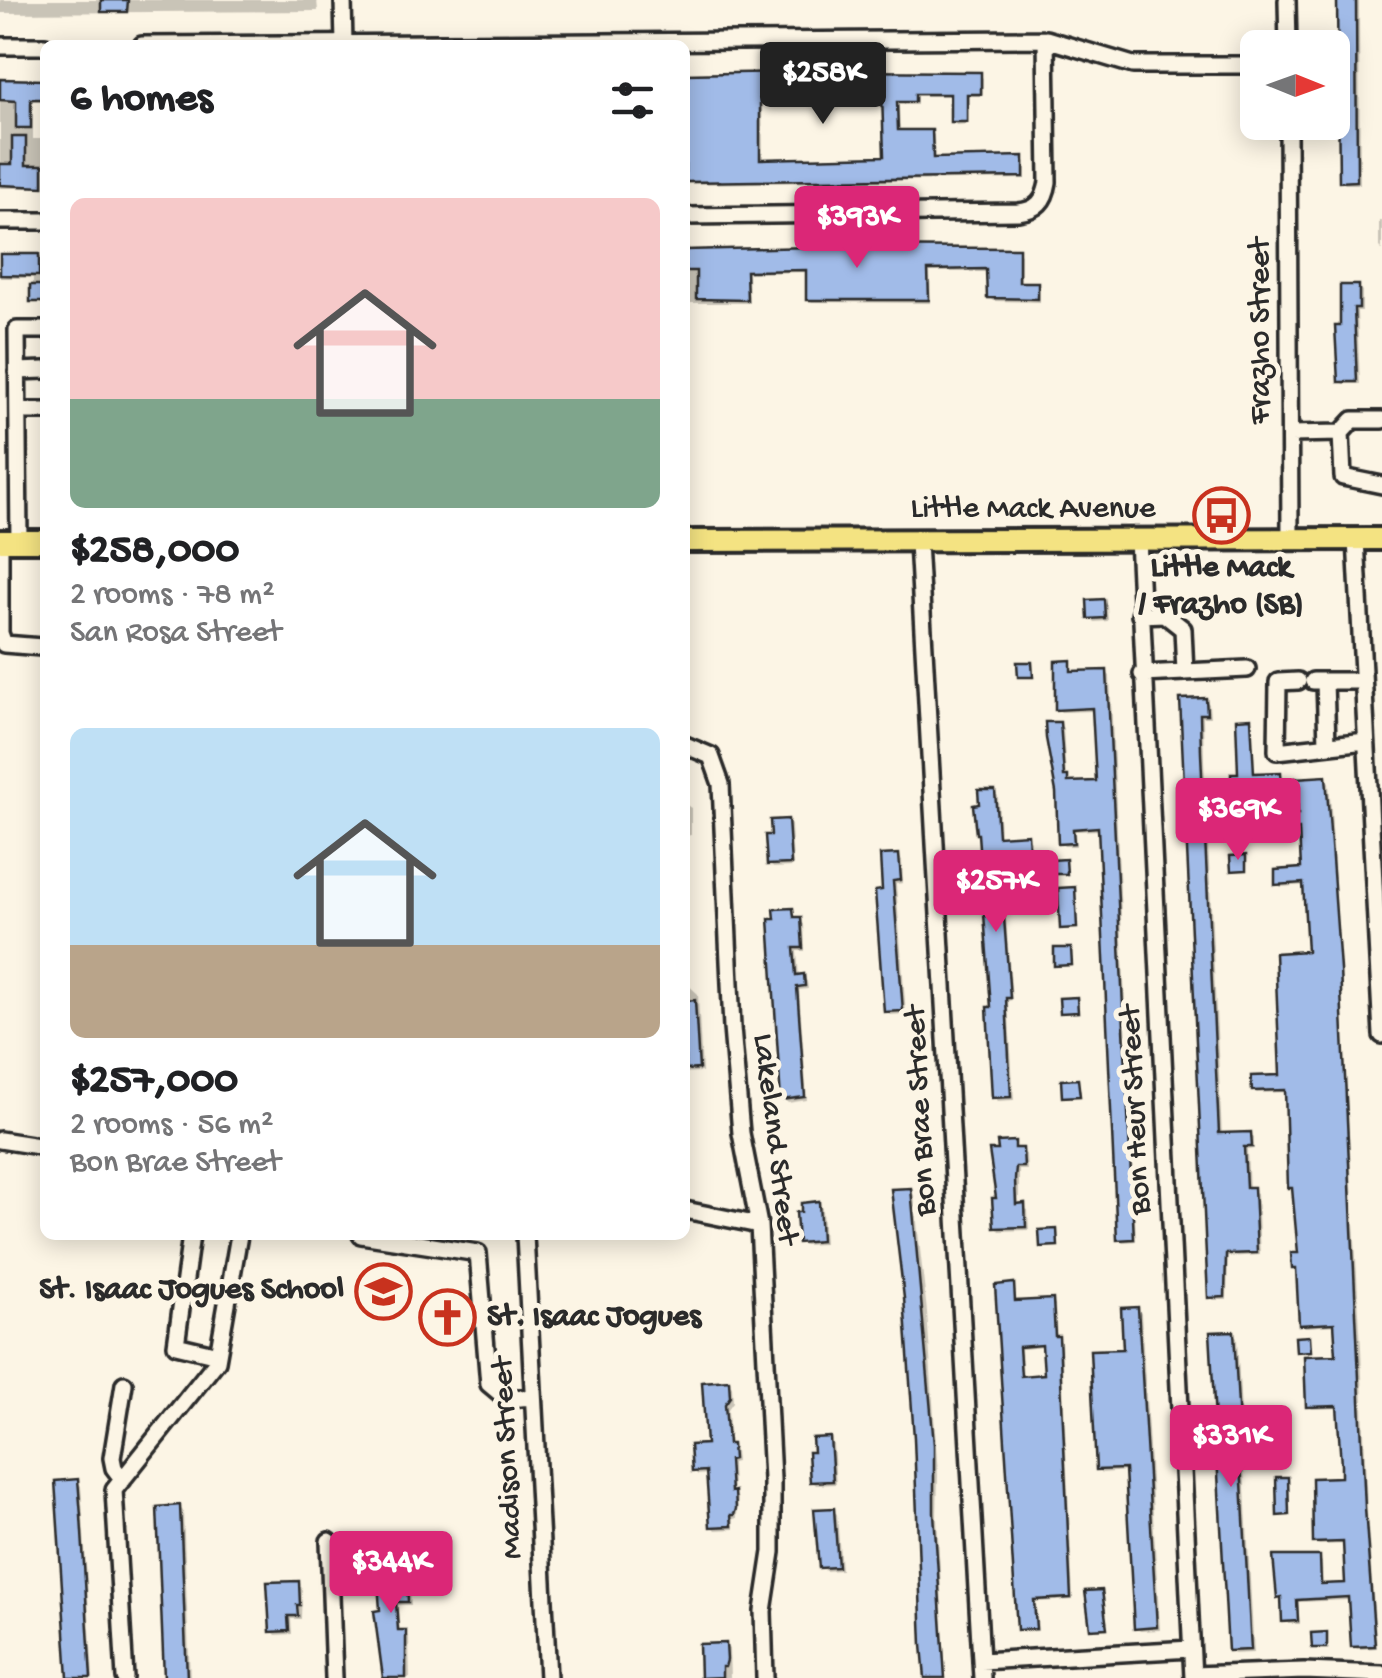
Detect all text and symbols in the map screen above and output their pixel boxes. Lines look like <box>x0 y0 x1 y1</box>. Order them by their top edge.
north arrow <box>1240 30 1350 140</box>
map controls <box>1240 30 1350 140</box>
pin: $258K <box>753 42 893 127</box>
text: $258K <box>782 55 864 93</box>
icon: filters <box>605 73 660 128</box>
text: 6 homes <box>70 76 213 125</box>
pin: $393K <box>787 186 927 271</box>
text: $393K <box>816 199 898 237</box>
street label: Frazho Street <box>1243 235 1281 425</box>
icon: home <box>275 263 455 443</box>
bus stop icon: Little Mack / Frazho (SB) <box>1191 485 1251 545</box>
street label: Little Mack Avenue <box>911 491 1156 529</box>
text: $258,000 <box>70 528 239 577</box>
place label: Little Mack / Frazho (SB) <box>1138 550 1304 625</box>
text: 2 rooms · 78 m² <box>70 577 275 615</box>
text: San Rosa Street <box>70 615 281 653</box>
pin: $369K <box>1168 778 1308 863</box>
text: $369K <box>1198 791 1278 829</box>
icon: home <box>275 793 455 973</box>
pin: $257K <box>926 850 1066 935</box>
text: $257K <box>955 863 1037 901</box>
street label: Bon Heur Street <box>1112 1001 1162 1217</box>
street label: Bon Brae Street <box>897 1002 947 1218</box>
street label: Lakeland Street <box>742 1032 806 1249</box>
text: $257,000 <box>70 1058 238 1107</box>
text: 2 rooms · 56 m² <box>70 1107 274 1145</box>
text: Bon Brae Street <box>70 1145 281 1183</box>
school or university icon: St. Isaac Jogues School <box>353 1261 413 1321</box>
place label: St. Isaac Jogues School <box>39 1272 344 1310</box>
church icon: St. Isaac Jogues <box>418 1288 478 1348</box>
place label: St. Isaac Jogues <box>487 1299 703 1337</box>
street label: Madison Street <box>485 1353 533 1560</box>
pin: $331K <box>1161 1405 1301 1490</box>
text: $331K <box>1192 1418 1270 1456</box>
pin: $344K <box>321 1531 461 1616</box>
text: $344K <box>352 1544 430 1582</box>

